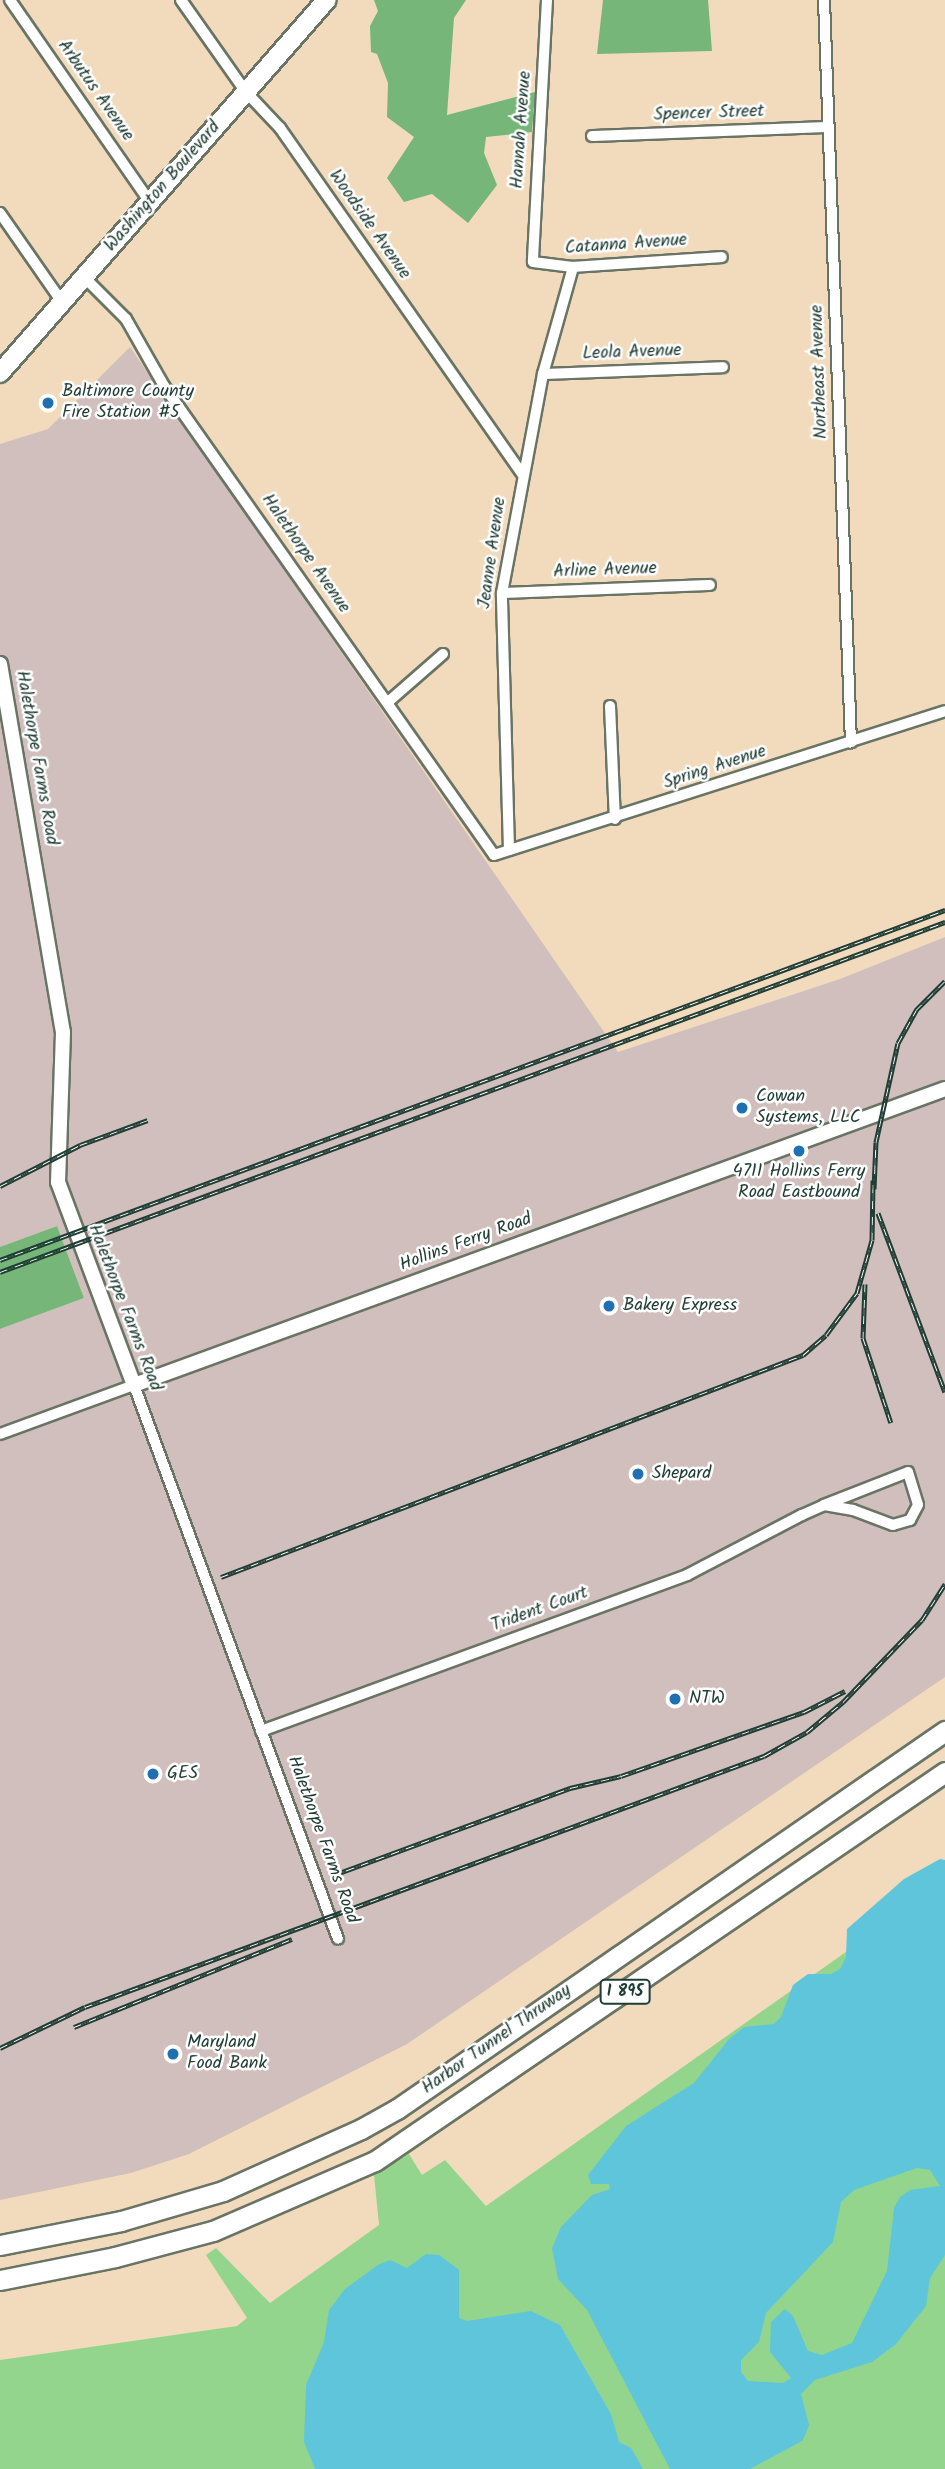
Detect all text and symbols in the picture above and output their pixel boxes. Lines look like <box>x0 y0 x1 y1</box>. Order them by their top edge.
street label: Arbutus Avenue <box>52 36 138 146</box>
street label: Hannah Avenue <box>507 70 537 190</box>
street label: Spencer Street <box>653 101 765 127</box>
street label: Washington Boulevard <box>100 117 226 257</box>
street label: Woodside Avenue <box>323 166 415 284</box>
street label: Catanna Avenue <box>564 230 688 260</box>
street label: Northeast Avenue <box>807 305 833 439</box>
street label: Leola Avenue <box>582 340 682 366</box>
place label: Baltimore County Fire Station #5 <box>62 382 194 424</box>
marker: Baltimore County Fire Station #5 <box>40 395 56 411</box>
street label: Halethorpe Avenue <box>256 490 354 618</box>
street label: Jeanne Avenue <box>474 496 512 610</box>
street label: Arline Avenue <box>553 558 657 584</box>
street label: Halethorpe Farms Road <box>10 669 62 847</box>
street label: Spring Avenue <box>661 741 769 795</box>
place label: Cowan Systems, LLC <box>756 1087 860 1130</box>
marker: Cowan Systems, LLC <box>734 1100 750 1116</box>
marker: 4711 Hollins Ferry Road Eastbound <box>791 1143 807 1159</box>
place label: 4711 Hollins Ferry Road Eastbound <box>733 1162 865 1204</box>
street label: Hollins Ferry Road <box>397 1209 535 1277</box>
street label: Halethorpe Farms Road <box>82 1222 166 1394</box>
place label: Bakery Express <box>623 1295 737 1317</box>
marker: Bakery Express <box>601 1298 617 1314</box>
place label: Shepard <box>652 1463 711 1485</box>
marker: Shepard <box>630 1466 646 1482</box>
street label: Trident Court <box>489 1583 591 1637</box>
place label: NTW <box>689 1688 725 1710</box>
marker: NTW <box>667 1691 683 1707</box>
street label: Halethorpe Farms Road <box>282 1753 362 1927</box>
place label: GES <box>167 1763 198 1785</box>
marker: GES <box>145 1766 161 1782</box>
street label: Harbor Tunnel Thruway <box>418 1980 576 2100</box>
road number: I 895 <box>599 1980 651 2004</box>
place label: Maryland Food Bank <box>187 2033 267 2076</box>
marker: Maryland Food Bank <box>165 2046 181 2062</box>

